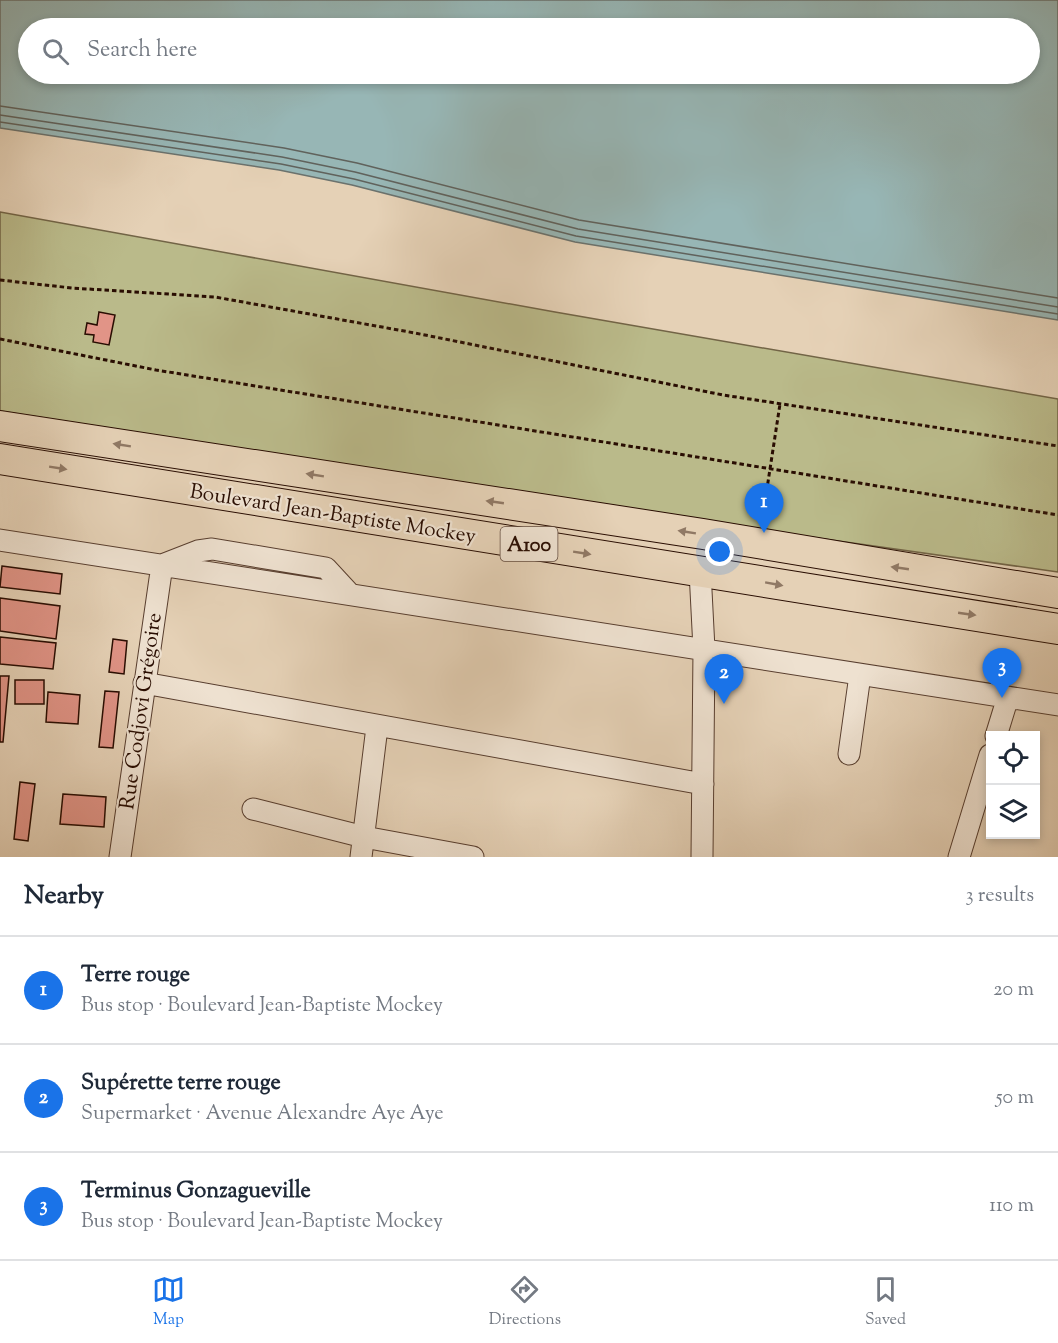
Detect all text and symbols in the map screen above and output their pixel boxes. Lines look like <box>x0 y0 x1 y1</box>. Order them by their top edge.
search box <box>18 18 1040 84</box>
icon: search <box>39 35 72 68</box>
text: Search here <box>87 35 197 67</box>
one-way arrow <box>112 441 131 450</box>
one-way arrow <box>48 464 67 473</box>
one-way arrow <box>305 470 324 479</box>
street label: Boulevard Jean-Baptiste Mockey <box>187 478 478 553</box>
pin: 1 <box>744 484 783 533</box>
one-way arrow <box>485 497 504 506</box>
road number: A100 <box>500 527 558 561</box>
one-way arrow <box>678 527 697 536</box>
your location <box>705 537 734 566</box>
one-way arrow <box>573 548 592 557</box>
one-way arrow <box>891 563 910 572</box>
one-way arrow <box>765 580 784 589</box>
one-way arrow <box>958 609 977 618</box>
street label: Rue Codjovi Grégoire <box>113 611 171 812</box>
pin: 3 <box>982 648 1022 698</box>
pin: 2 <box>704 654 744 704</box>
map controls <box>986 731 1040 839</box>
button: locate <box>986 731 1040 785</box>
button: layers <box>986 785 1040 839</box>
text: Nearby <box>24 878 104 915</box>
text: 3 results <box>965 882 1034 911</box>
text: Terre rouge <box>81 960 190 992</box>
text: 1 <box>40 976 47 1005</box>
text: 20 m <box>993 976 1034 1005</box>
text: Bus stop · Boulevard Jean-Baptiste Mockey <box>81 992 443 1021</box>
text: Supérette terre rouge <box>81 1068 281 1100</box>
text: 2 <box>39 1084 48 1113</box>
text: 50 m <box>996 1084 1034 1113</box>
text: Supermarket · Avenue Alexandre Aye Aye <box>81 1100 444 1129</box>
text: Terminus Gonzagueville <box>81 1176 311 1208</box>
text: 3 <box>39 1192 48 1221</box>
text: 110 m <box>989 1192 1034 1221</box>
text: Bus stop · Boulevard Jean-Baptiste Mockey <box>81 1208 443 1237</box>
tab: Map <box>152 1273 185 1332</box>
tab: Directions <box>489 1273 561 1332</box>
tab: Saved <box>865 1273 906 1332</box>

